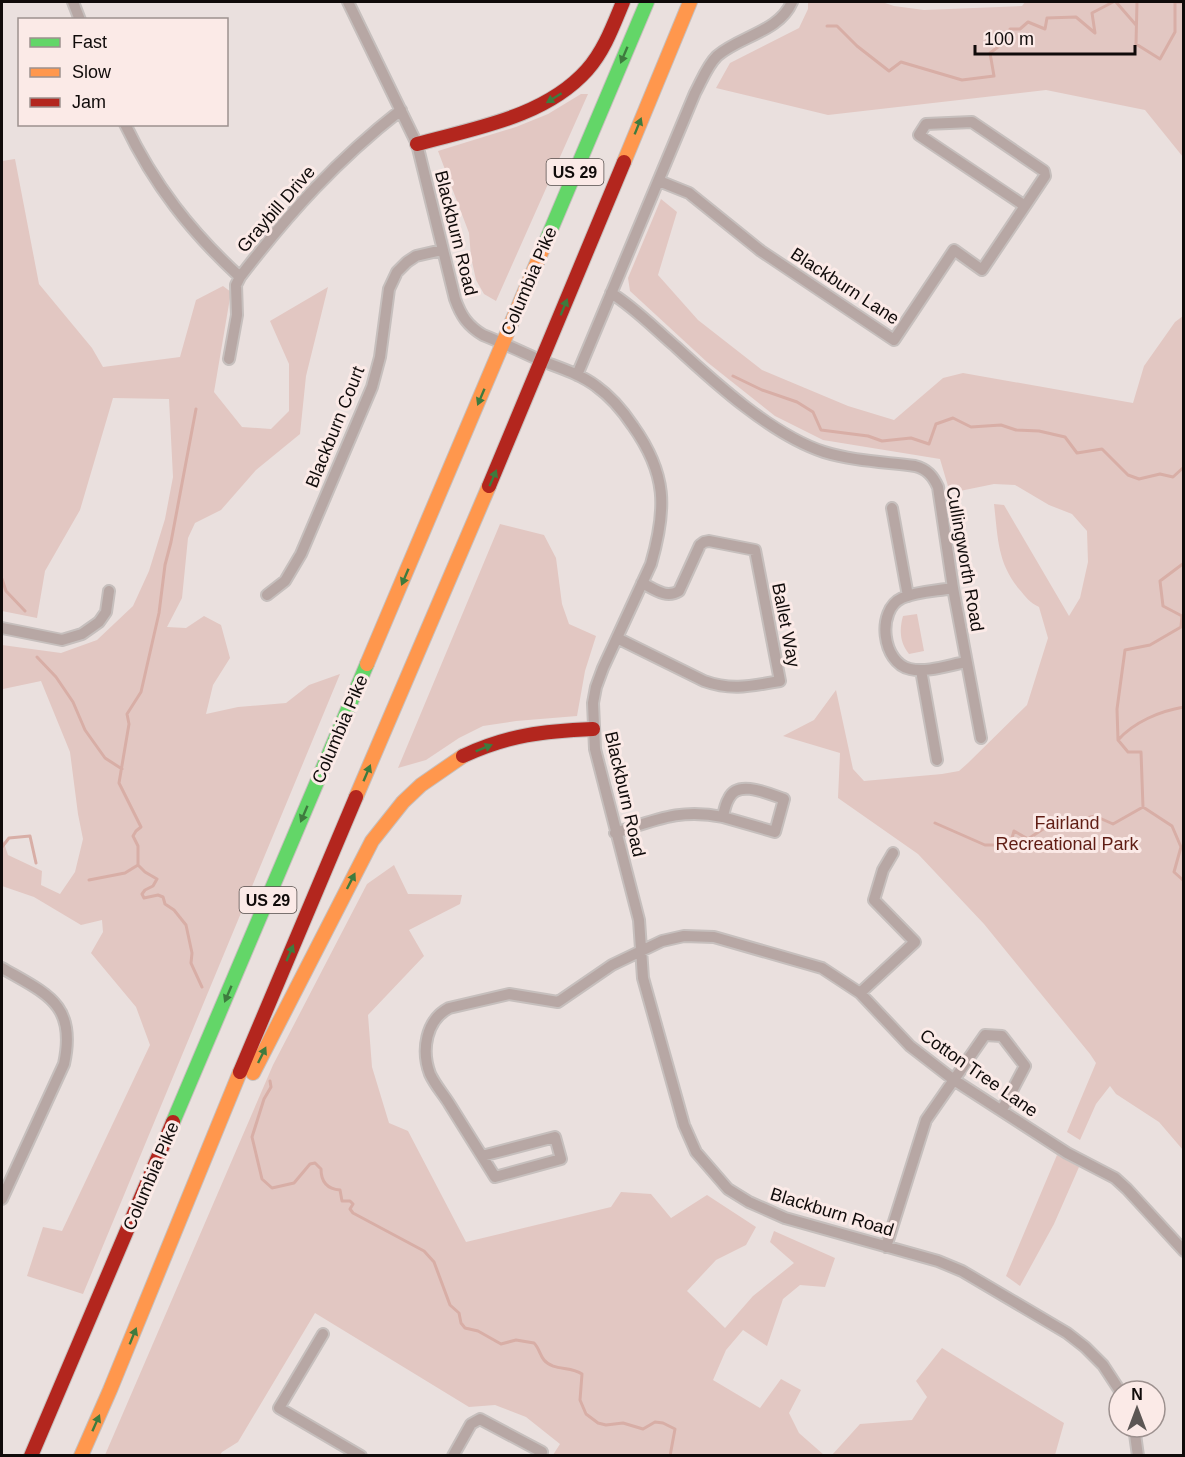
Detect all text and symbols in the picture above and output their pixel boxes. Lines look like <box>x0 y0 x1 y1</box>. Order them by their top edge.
legend <box>18 18 228 126</box>
scale bar <box>975 18 1136 56</box>
text: 100 m <box>984 29 1034 49</box>
text: Fast <box>72 32 107 52</box>
one-way arrow <box>620 47 629 64</box>
text: Slow <box>72 62 112 82</box>
text: Jam <box>72 92 106 112</box>
one-way arrow <box>546 93 562 104</box>
one-way arrow <box>634 117 643 135</box>
road number: US 29 <box>546 159 604 185</box>
street label: Graybill Drive <box>233 162 319 256</box>
street label: Blackburn Road <box>431 168 481 298</box>
street label: Columbia Pike <box>497 224 561 338</box>
street label: Blackburn Lane <box>787 244 903 328</box>
one-way arrow <box>559 297 569 315</box>
street label: Blackburn Court <box>302 363 368 491</box>
one-way arrow <box>476 388 485 406</box>
one-way arrow <box>488 469 497 486</box>
street label: Cullingworth Road <box>942 485 988 633</box>
one-way arrow <box>400 568 410 586</box>
street label: Ballet Way <box>768 581 804 669</box>
street label: Columbia Pike <box>308 672 372 786</box>
street label: Blackburn Road <box>601 729 649 859</box>
one-way arrow <box>476 742 494 752</box>
one-way arrow <box>362 764 372 782</box>
one-way arrow <box>299 806 309 824</box>
park label: Fairland Recreational Park <box>995 813 1140 854</box>
one-way arrow <box>346 873 355 890</box>
road number: US 29 <box>240 887 296 913</box>
one-way arrow <box>285 943 295 961</box>
one-way arrow <box>223 985 232 1003</box>
street label: Cotton Tree Lane <box>916 1025 1042 1121</box>
one-way arrow <box>257 1046 266 1063</box>
street label: Columbia Pike <box>119 1119 183 1233</box>
street label: Blackburn Road <box>768 1184 896 1240</box>
one-way arrow <box>128 1327 138 1345</box>
north arrow <box>1107 1379 1167 1439</box>
text: N <box>1131 1386 1143 1403</box>
one-way arrow <box>92 1414 101 1432</box>

